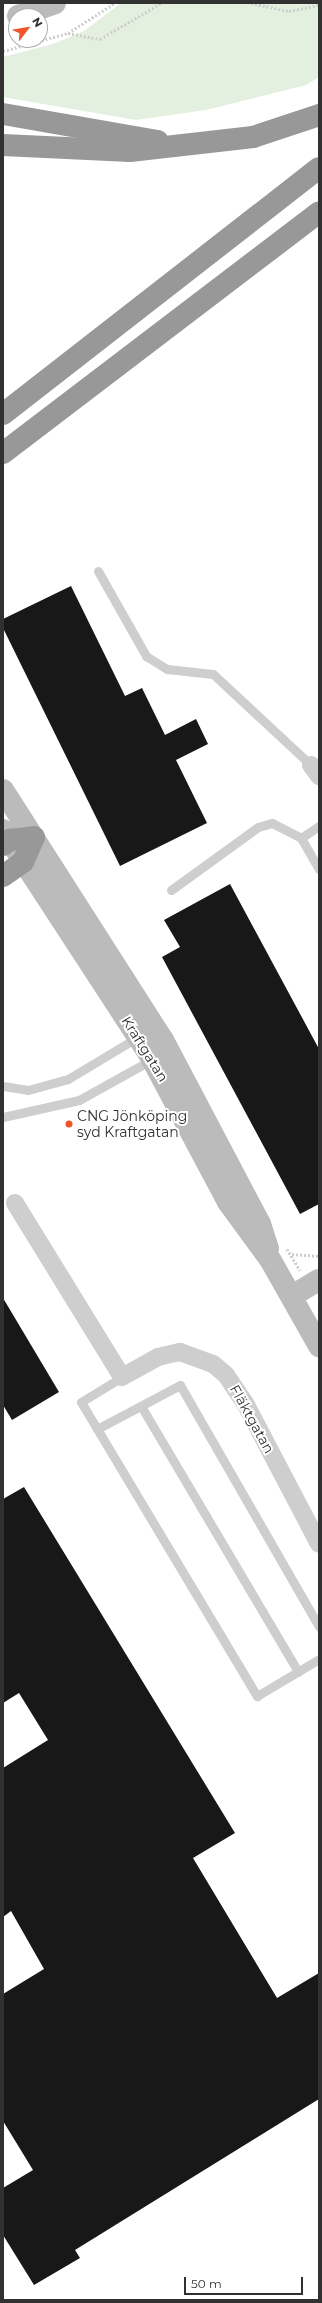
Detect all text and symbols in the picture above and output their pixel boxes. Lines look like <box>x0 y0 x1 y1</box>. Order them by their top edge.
north arrow <box>8 8 48 48</box>
text: N <box>29 15 46 30</box>
street label: Kraftgatan <box>118 1013 172 1085</box>
place label: CNG Jönköping syd Kraftgatan <box>77 1108 187 1140</box>
marker: CNG Jönköping syd Kraftgatan <box>64 1119 74 1129</box>
street label: Fläktgatan <box>226 1382 278 1456</box>
scale bar <box>186 2269 305 2295</box>
text: 50 m <box>191 2276 222 2291</box>

